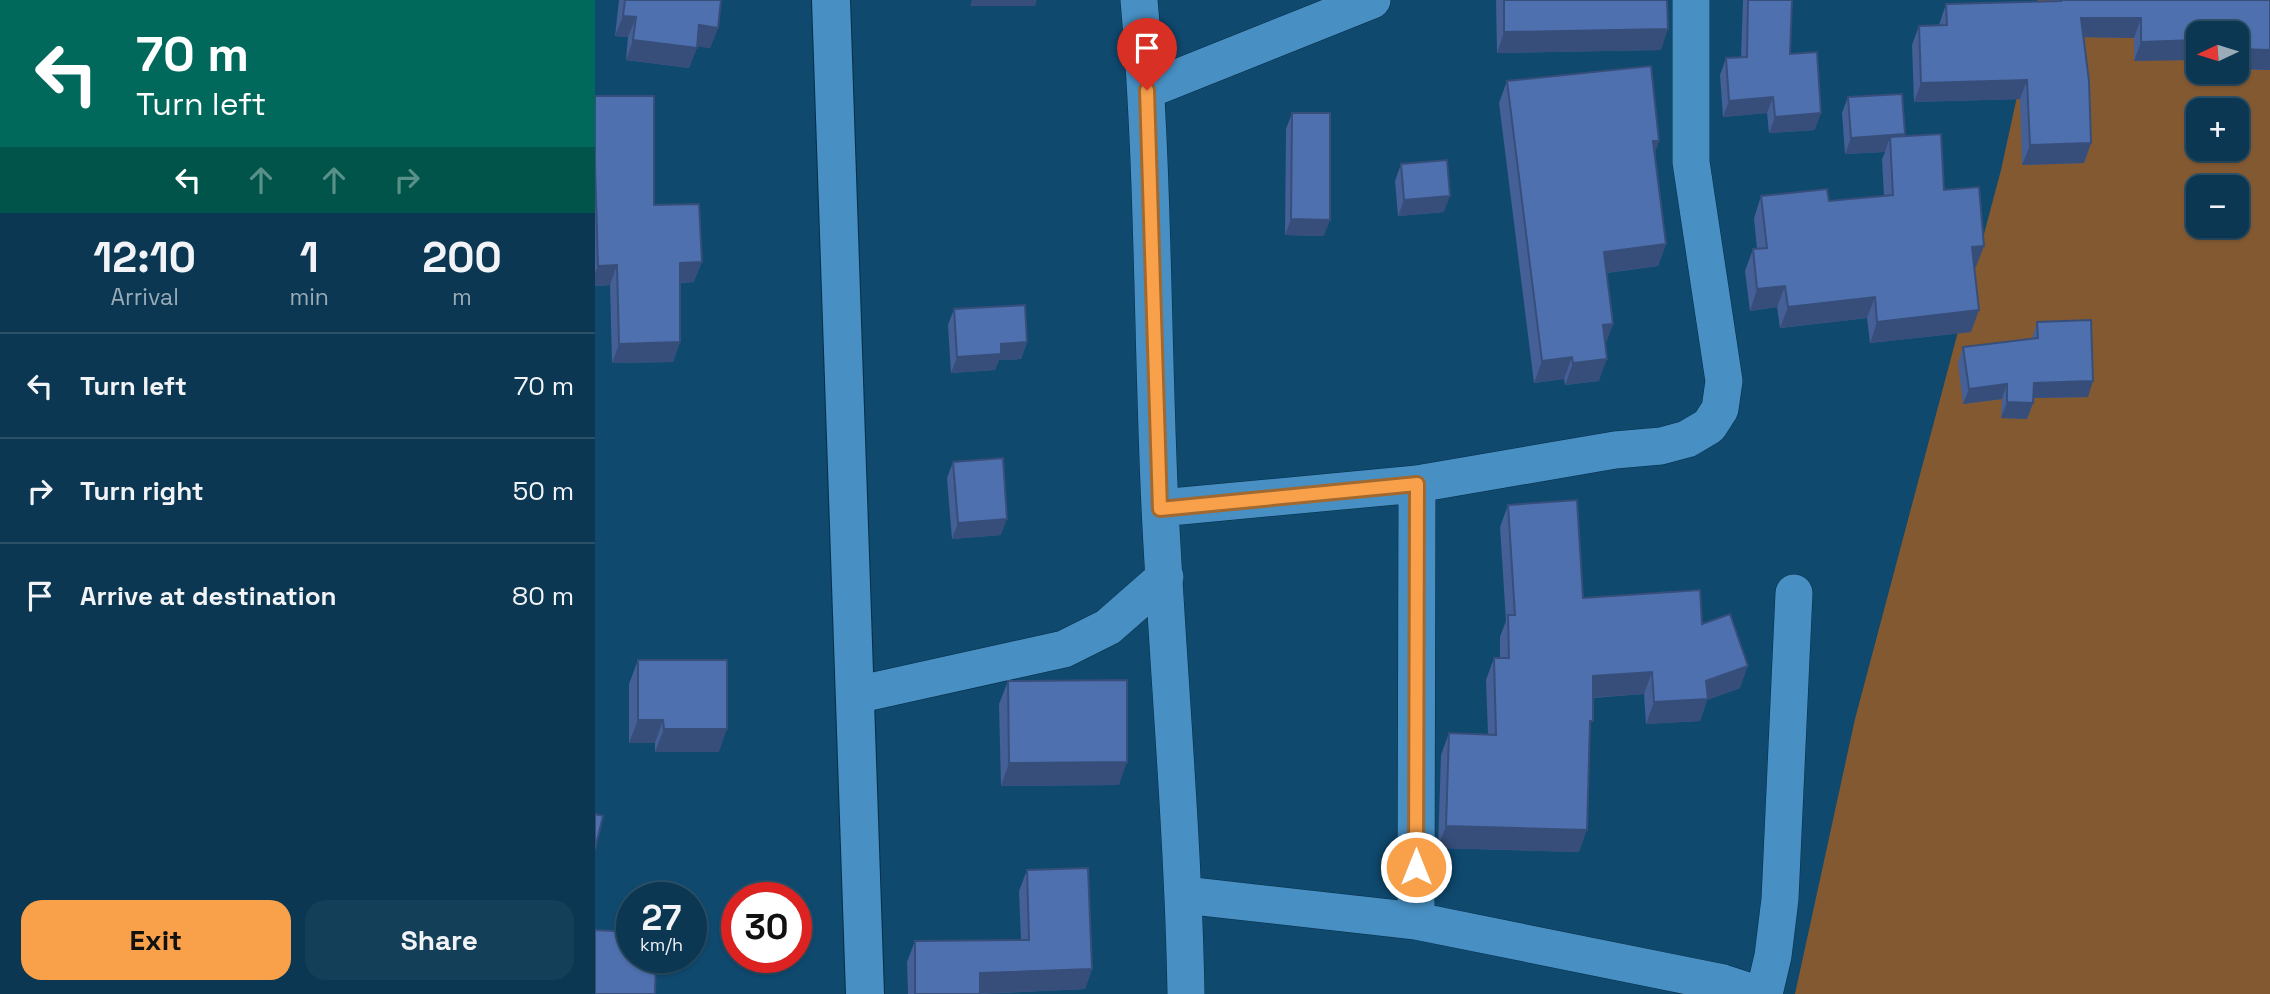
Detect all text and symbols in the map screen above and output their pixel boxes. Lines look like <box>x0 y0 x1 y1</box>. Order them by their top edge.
pin <box>1117 18 1177 90</box>
north arrow <box>2186 21 2249 84</box>
map controls <box>2186 21 2249 238</box>
text: 70 m <box>136 23 249 85</box>
icon: left <box>21 28 112 119</box>
icon: arrive <box>1128 29 1166 67</box>
text: Turn left <box>136 84 266 124</box>
button: + <box>2186 98 2249 161</box>
icon: left <box>169 161 207 199</box>
icon: ahead <box>242 161 280 199</box>
icon: ahead <box>315 161 353 199</box>
icon: right <box>388 161 426 199</box>
button: − <box>2186 175 2249 238</box>
text: 12:10 <box>93 231 196 284</box>
text: 1 <box>300 231 319 284</box>
text: 200 <box>422 231 502 284</box>
text: Arrival <box>111 282 179 312</box>
text: min <box>289 282 329 312</box>
text: m <box>452 282 472 312</box>
icon: left <box>21 367 59 405</box>
text: Turn left <box>80 369 187 403</box>
text: 70 m <box>514 369 574 403</box>
icon: right <box>21 472 59 510</box>
text: Turn right <box>80 474 204 508</box>
text: 50 m <box>513 474 574 508</box>
icon: arrive <box>21 577 59 615</box>
text: Arrive at destination <box>80 579 337 613</box>
text: 80 m <box>512 579 574 613</box>
position arrow <box>1379 830 1453 904</box>
speed limit sign: 30 <box>721 882 812 973</box>
text: 27 <box>642 896 681 940</box>
button: Exit <box>21 900 291 980</box>
button: Share <box>305 900 574 980</box>
text: km/h <box>640 933 683 956</box>

